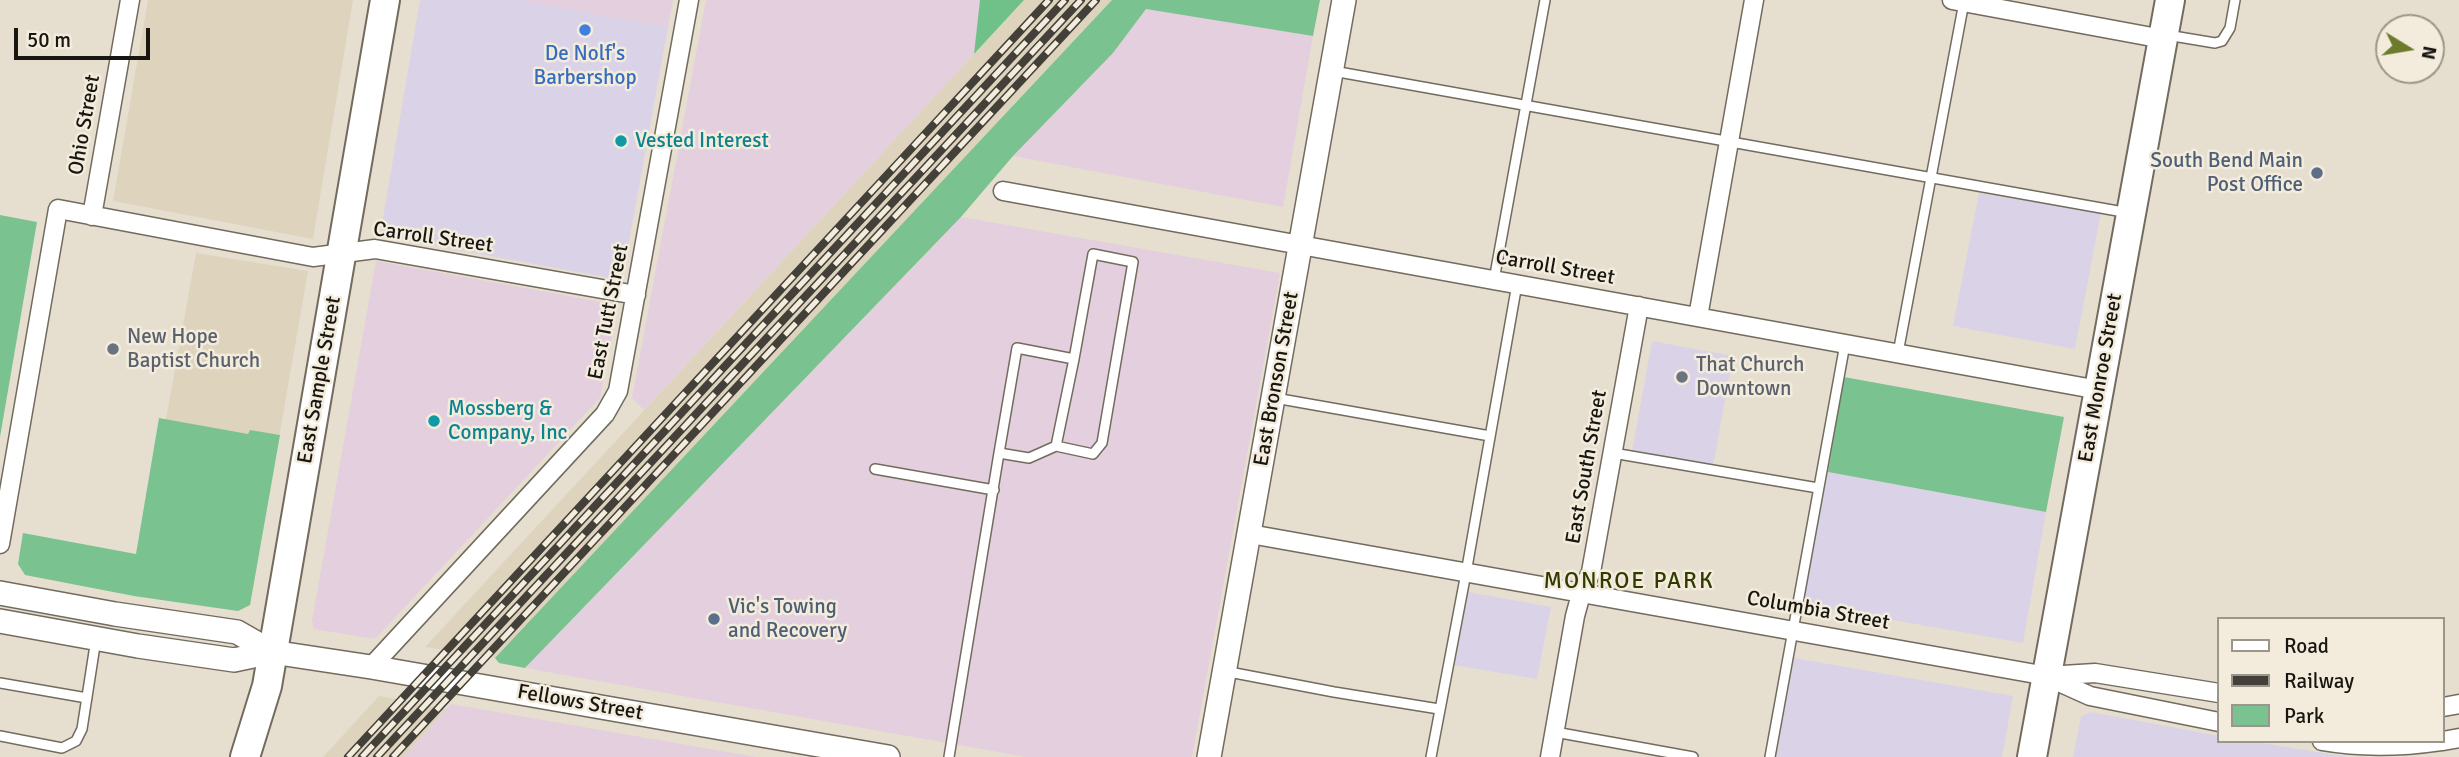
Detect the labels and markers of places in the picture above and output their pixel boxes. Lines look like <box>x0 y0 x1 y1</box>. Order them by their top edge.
marker: De Nolf's Barbershop <box>577 22 593 38</box>
place label: De Nolf's Barbershop <box>533 41 637 91</box>
place label: Vested Interest <box>635 128 769 154</box>
marker: Vested Interest <box>613 133 629 149</box>
place label: South Bend Main Post Office <box>2150 148 2303 198</box>
marker: South Bend Main Post Office <box>2309 165 2325 181</box>
place label: New Hope Baptist Church <box>127 324 260 374</box>
marker: New Hope Baptist Church <box>105 341 121 357</box>
place label: That Church Downtown <box>1696 352 1804 402</box>
marker: That Church Downtown <box>1674 369 1690 385</box>
place label: Mossberg & Company, Inc <box>448 396 568 446</box>
marker: Mossberg & Company, Inc <box>426 413 442 429</box>
place label: Vic's Towing and Recovery <box>728 594 847 644</box>
marker: Vic's Towing and Recovery <box>706 611 722 627</box>

